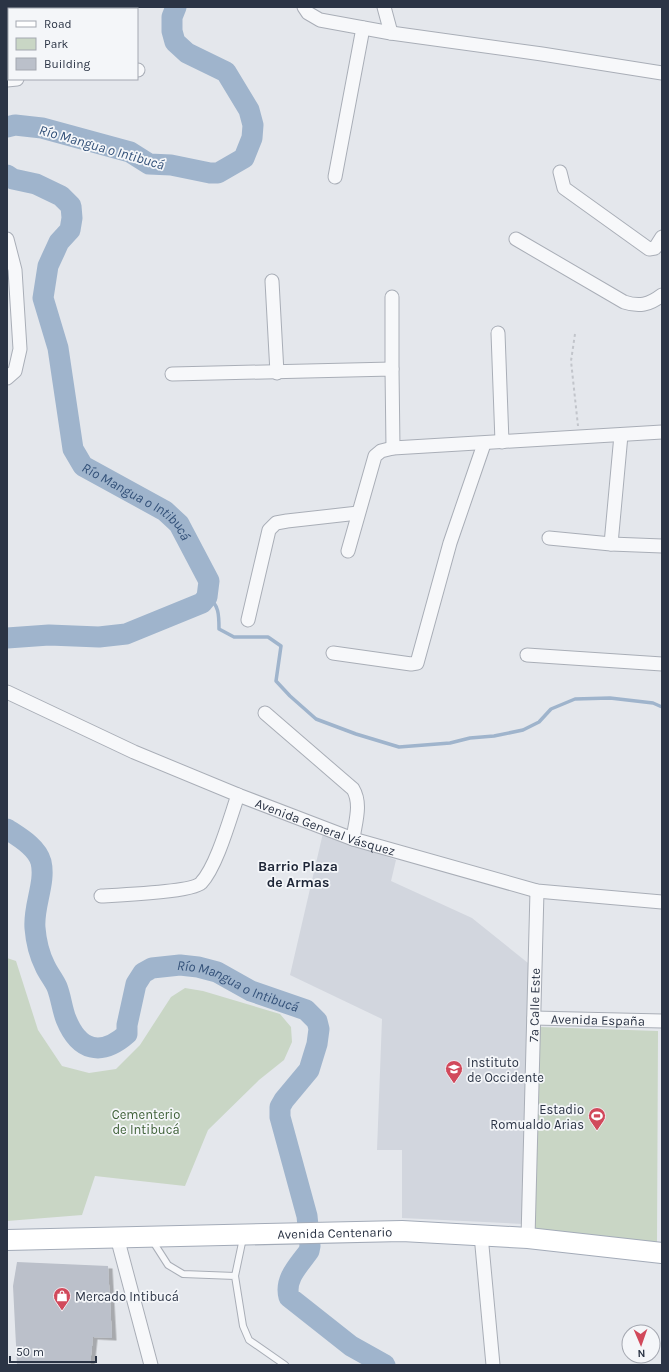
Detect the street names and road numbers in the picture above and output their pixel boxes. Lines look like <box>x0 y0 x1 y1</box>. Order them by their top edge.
street label: Avenida General Vásquez <box>253 795 397 859</box>
street label: 7a Calle Este <box>526 967 543 1042</box>
street label: Avenida España <box>551 1011 645 1029</box>
street label: Avenida Centenario <box>277 1224 393 1242</box>

